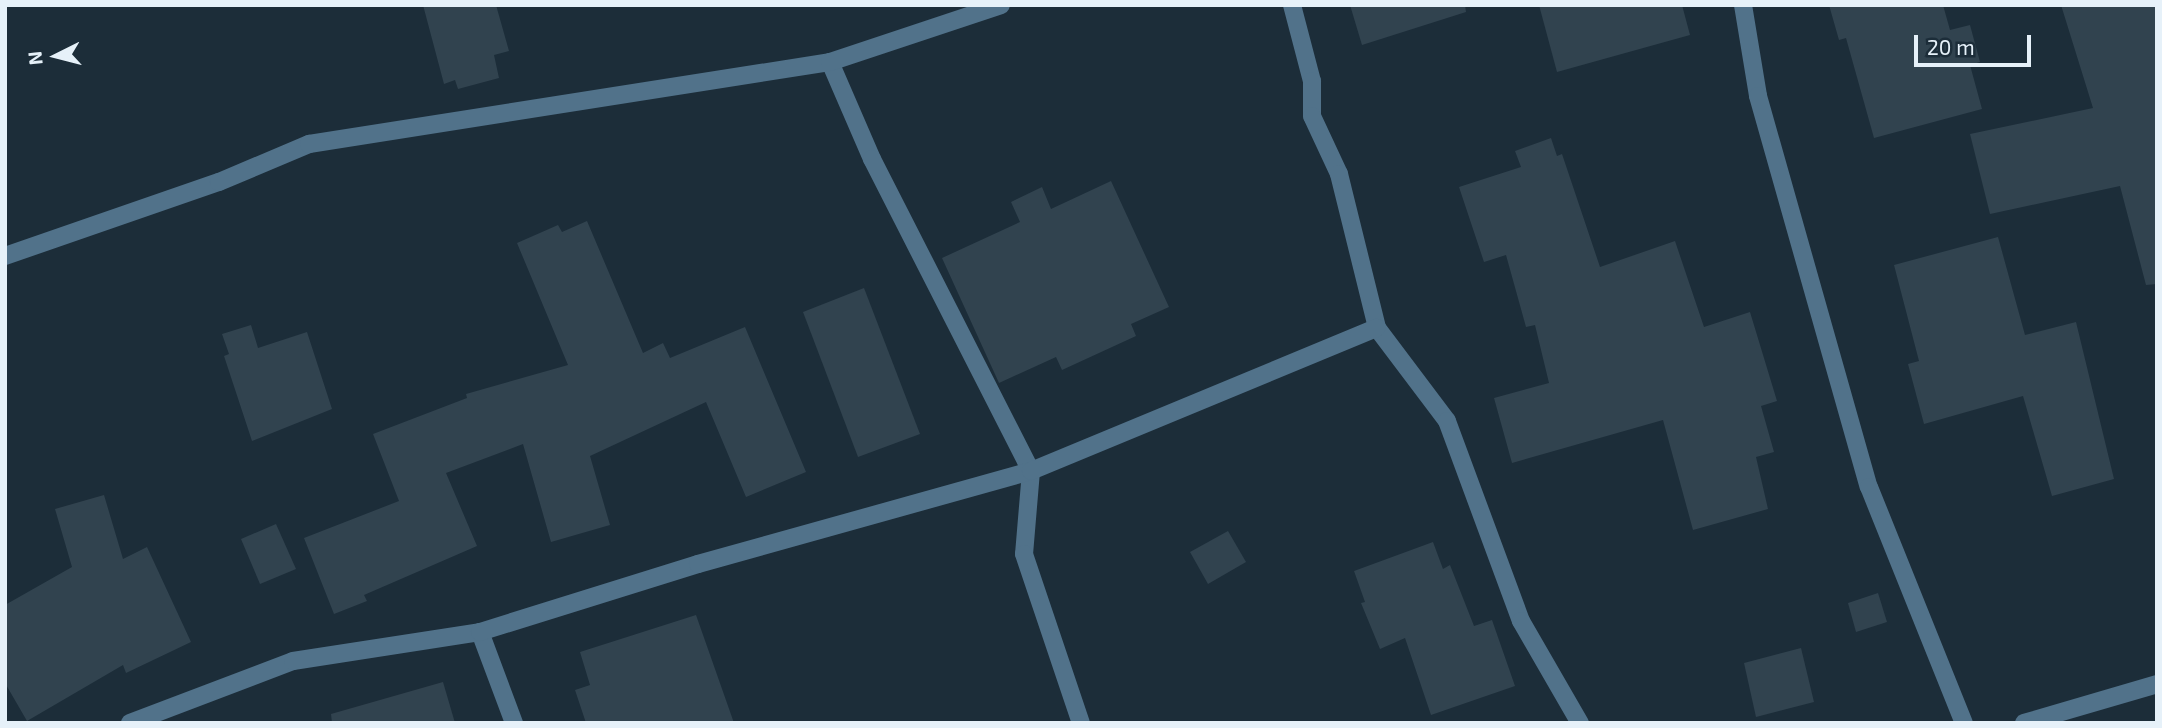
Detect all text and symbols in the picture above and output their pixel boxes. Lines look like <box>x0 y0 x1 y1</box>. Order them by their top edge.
north arrow <box>21 21 91 91</box>
scale bar <box>1917 21 2034 65</box>
text: 20 m <box>1927 34 1975 59</box>
text: N <box>22 50 47 66</box>

